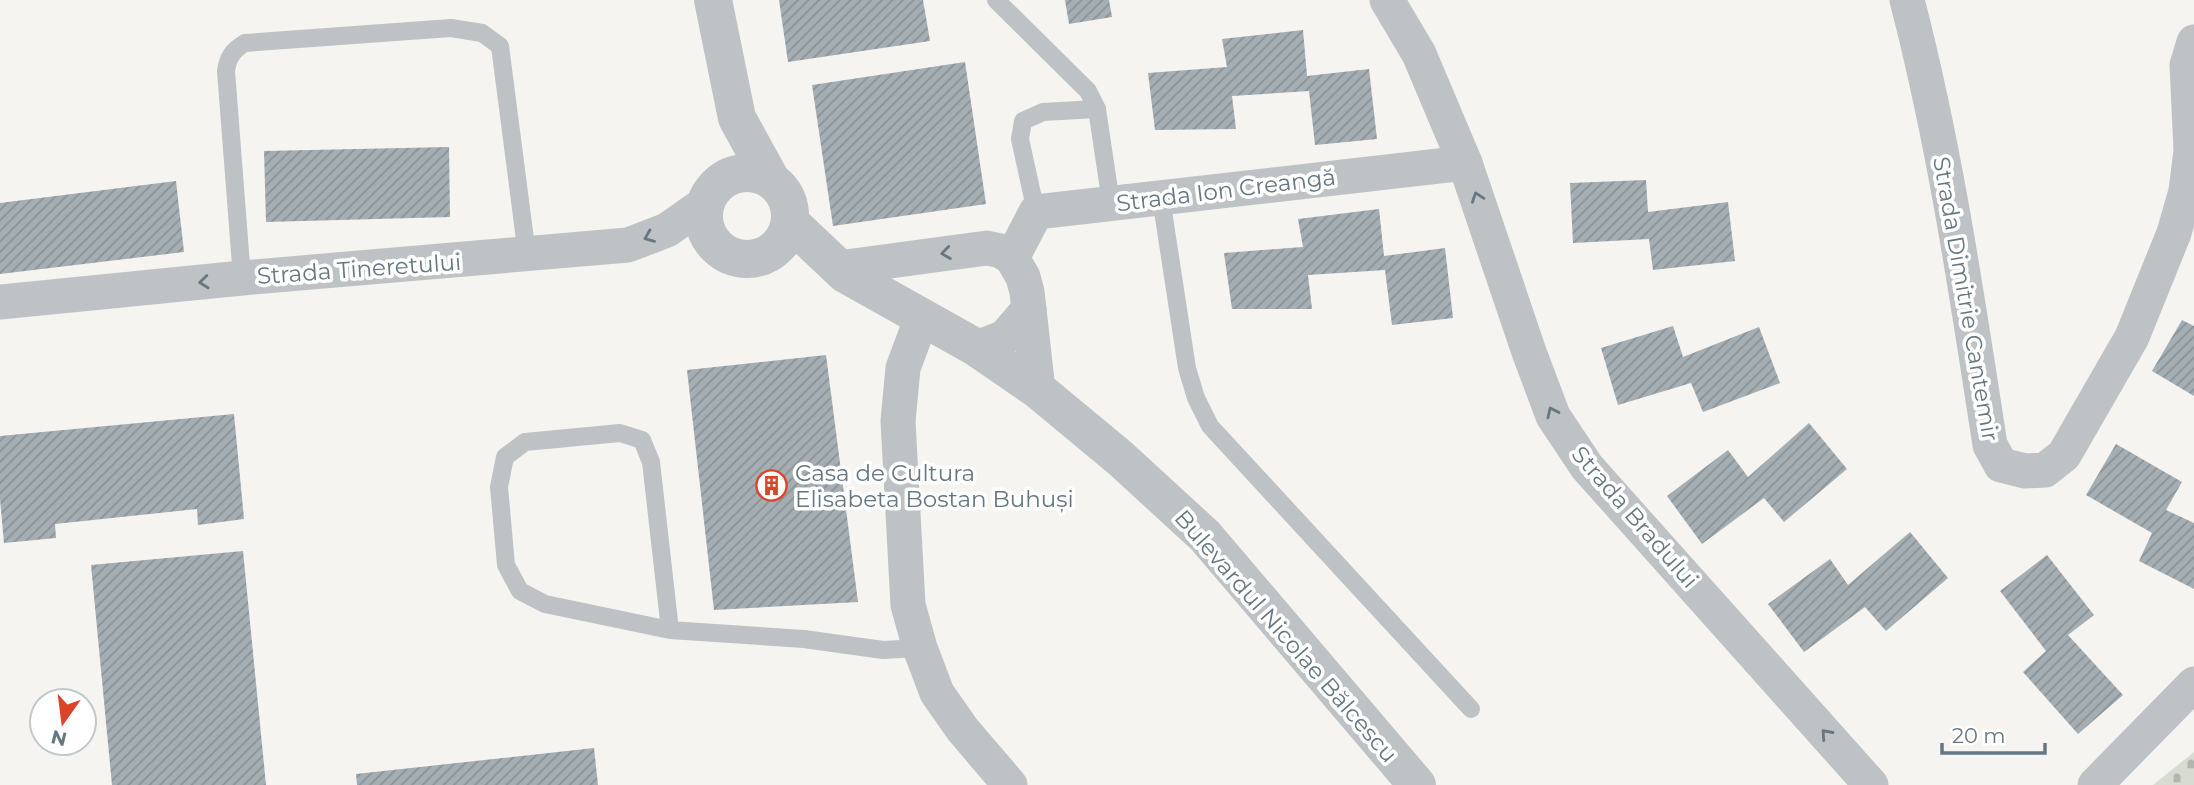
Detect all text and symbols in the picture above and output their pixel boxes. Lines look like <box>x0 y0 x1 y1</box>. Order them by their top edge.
street label: Strada Dimitrie Cantemir <box>1927 155 2005 443</box>
street label: Strada Ion Creangă <box>1115 163 1337 217</box>
one-way arrow <box>1470 192 1485 204</box>
one-way arrow <box>643 229 656 243</box>
one-way arrow <box>940 245 952 260</box>
street label: Strada Tineretului <box>256 248 462 290</box>
one-way arrow <box>198 274 210 289</box>
one-way arrow <box>1547 407 1561 419</box>
street label: Strada Bradului <box>1566 440 1704 594</box>
place label: Casa de Cultura Elisabeta Bostan Buhuși <box>795 459 1074 513</box>
building icon: Casa de Cultura Elisabeta Bostan Buhuși <box>755 469 789 503</box>
street label: Bulevardul Nicolae Bălcescu <box>1169 504 1403 768</box>
north arrow <box>28 687 98 757</box>
scale bar <box>1942 712 2045 756</box>
text: 20 m <box>1952 723 2006 748</box>
text: N <box>49 725 69 751</box>
one-way arrow <box>1821 729 1834 742</box>

